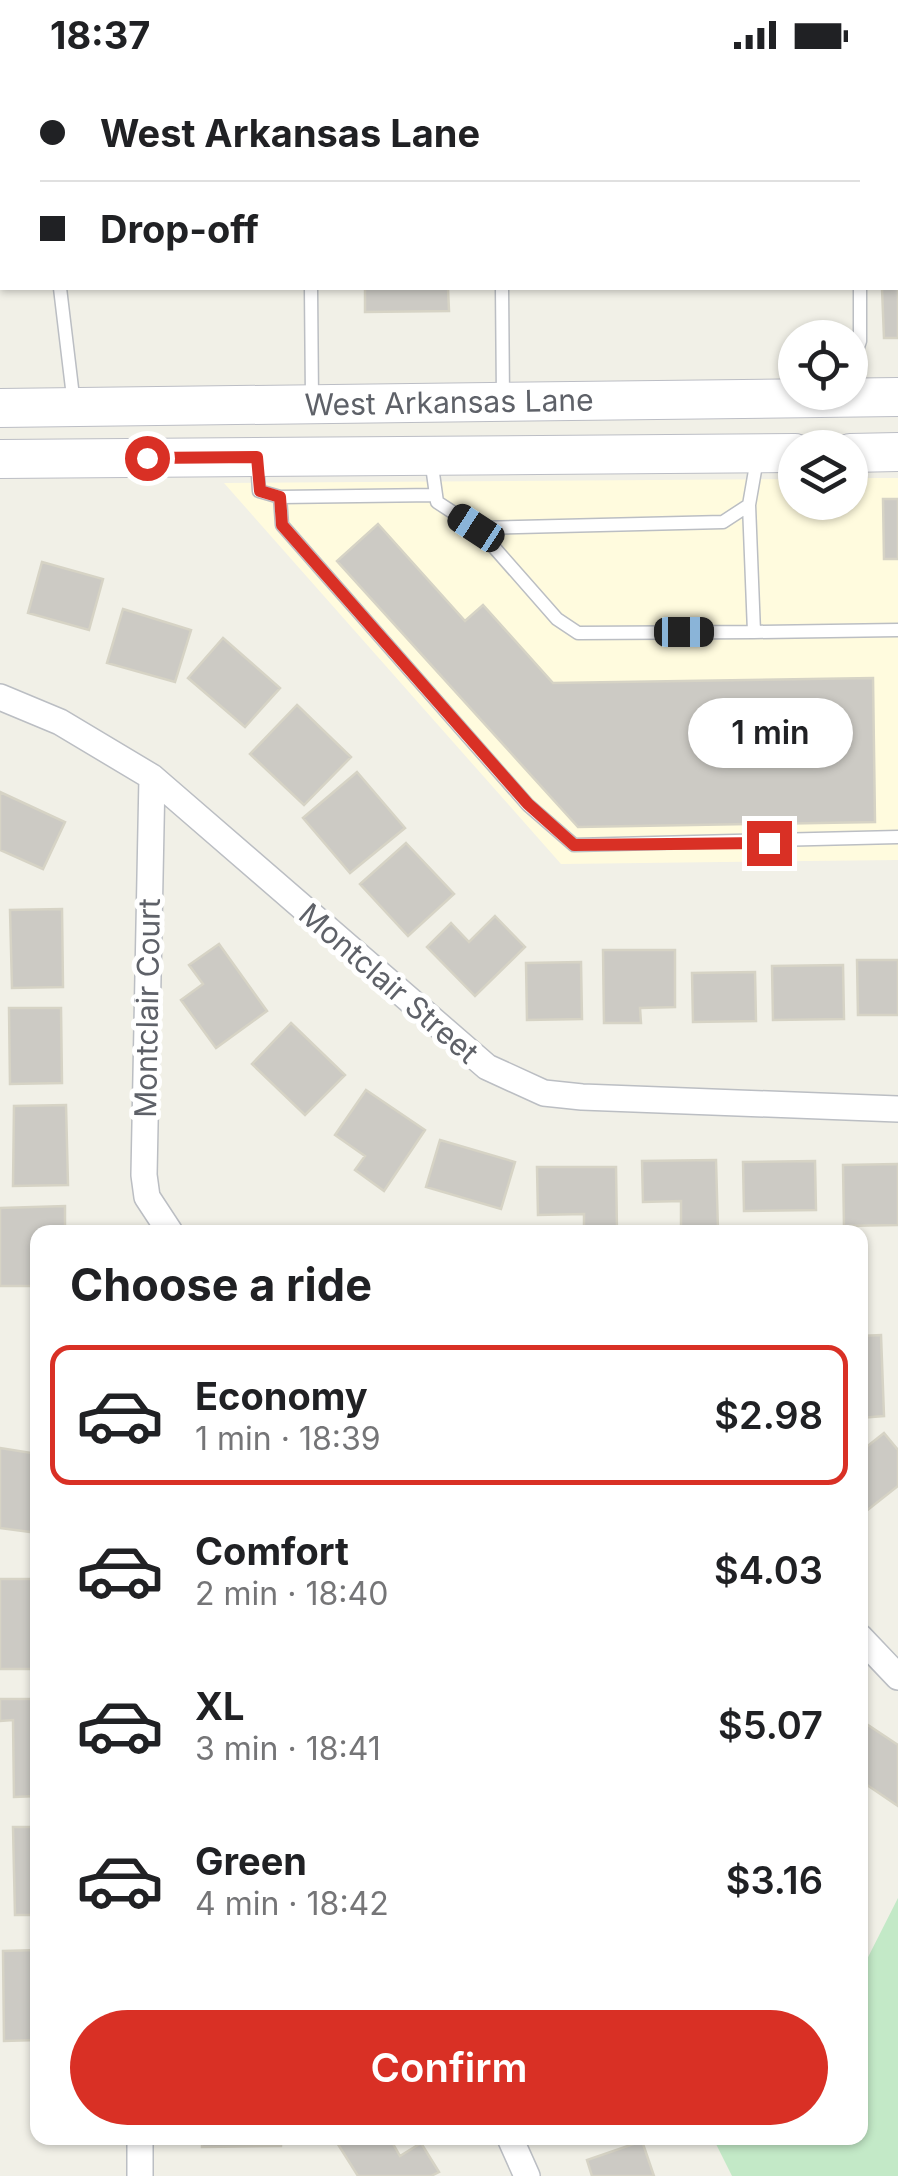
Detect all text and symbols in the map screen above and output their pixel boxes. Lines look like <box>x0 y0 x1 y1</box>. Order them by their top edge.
text: 18:37 <box>50 12 150 58</box>
text: West Arkansas Lane <box>100 110 480 156</box>
text: Drop-off <box>100 206 259 252</box>
map controls <box>778 320 868 520</box>
button: locate <box>778 320 868 410</box>
street label: West Arkansas Lane <box>304 381 594 423</box>
button: layers <box>778 430 868 520</box>
route start <box>125 436 170 481</box>
car <box>443 499 509 557</box>
car <box>654 617 714 647</box>
callout: 1 min <box>686 698 852 768</box>
text: 1 min <box>731 713 810 752</box>
route end <box>747 821 792 866</box>
street label: Montclair Street <box>292 896 486 1071</box>
street label: Montclair Court <box>127 898 167 1118</box>
text: Choose a ride <box>70 1257 372 1312</box>
icon: car <box>75 1370 165 1460</box>
text: Economy <box>195 1373 368 1419</box>
text: $2.98 <box>714 1392 823 1438</box>
text: 1 min · 18:39 <box>195 1419 381 1458</box>
icon: car <box>75 1525 165 1615</box>
text: Comfort <box>195 1528 349 1574</box>
text: $4.03 <box>714 1547 823 1593</box>
text: 2 min · 18:40 <box>195 1574 388 1613</box>
icon: car <box>75 1680 165 1770</box>
text: XL <box>195 1683 245 1729</box>
text: $5.07 <box>718 1702 823 1748</box>
text: 3 min · 18:41 <box>195 1729 381 1768</box>
icon: car <box>75 1835 165 1925</box>
text: Green <box>195 1838 307 1884</box>
text: $3.16 <box>726 1857 823 1903</box>
text: 4 min · 18:42 <box>195 1884 389 1923</box>
button: Confirm <box>70 2010 828 2125</box>

